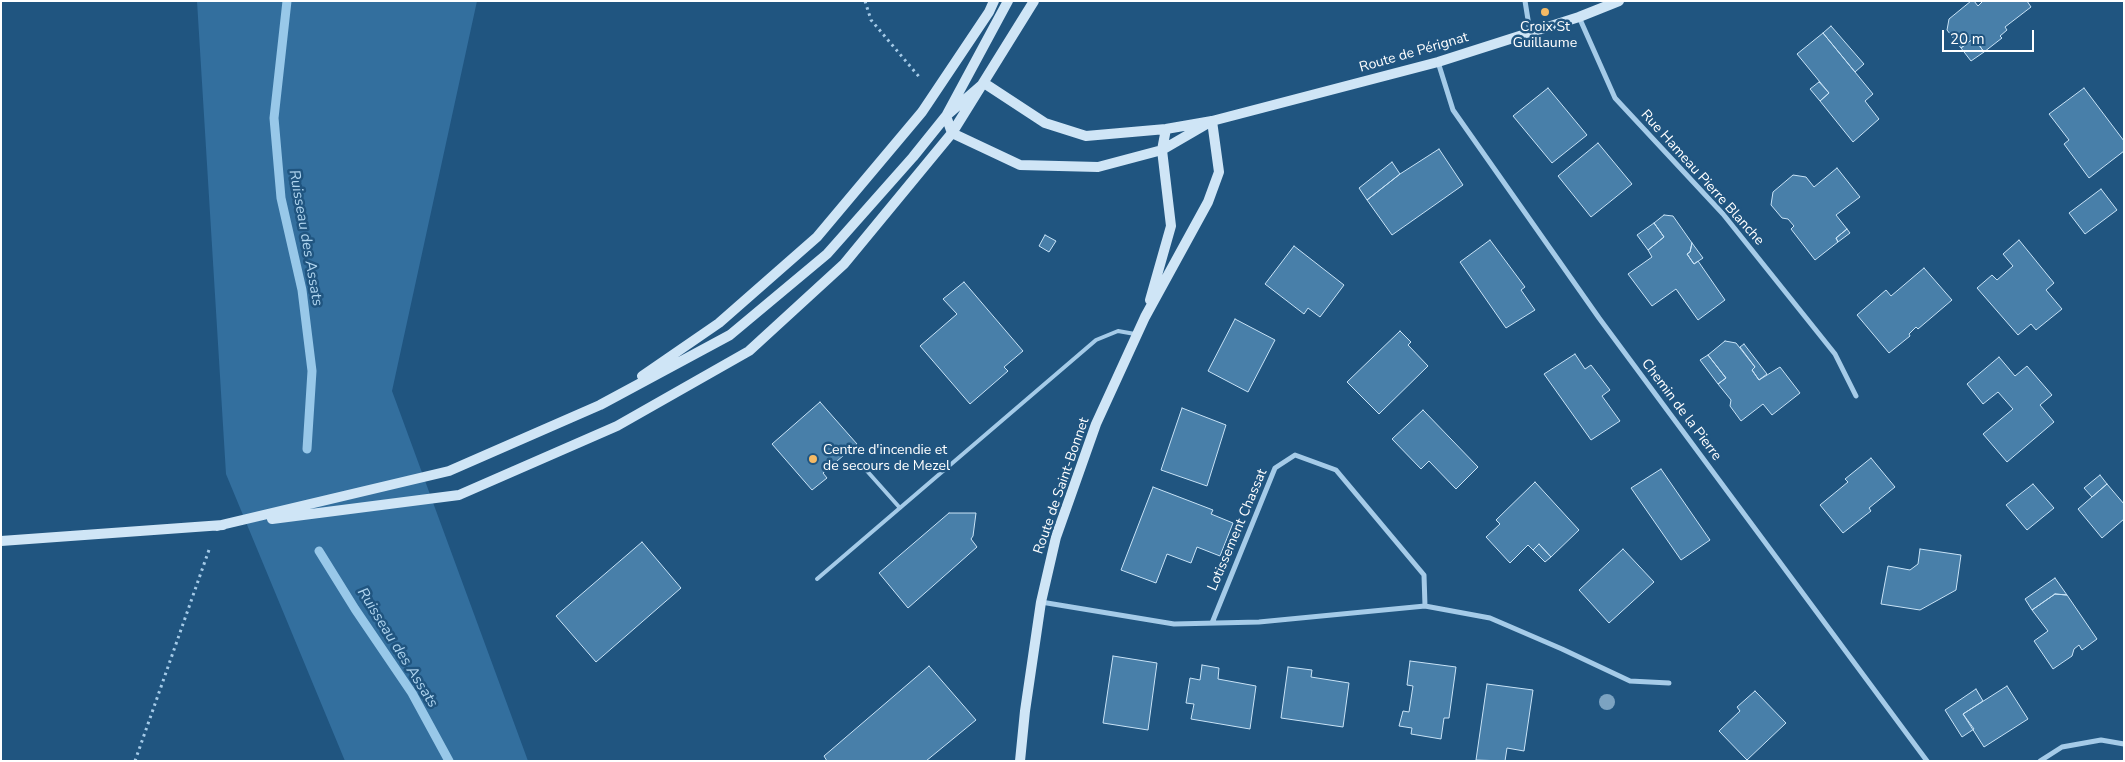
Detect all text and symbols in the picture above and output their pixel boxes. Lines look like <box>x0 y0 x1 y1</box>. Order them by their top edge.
marker: Croix St Guillaume <box>1539 6 1551 18</box>
place label: Croix St Guillaume <box>1513 20 1577 52</box>
scale bar <box>1945 20 2038 52</box>
street label: Route de Pérignat <box>1358 29 1470 77</box>
text: 20 m <box>1950 29 1985 49</box>
street label: Rue Hameau Pierre Blanche <box>1637 107 1767 249</box>
water label: Ruisseau des Assats <box>284 168 326 308</box>
street label: Chemin de la Pierre <box>1637 356 1725 464</box>
street label: Route de Saint-Bonnet <box>1031 415 1093 557</box>
place label: Centre d'incendie et de secours de Mezel <box>823 443 950 476</box>
marker: Centre d'incendie et de secours de Mezel <box>807 453 819 465</box>
street label: Lotissement Chassat <box>1205 467 1271 593</box>
water label: Ruisseau des Assats <box>353 585 441 711</box>

